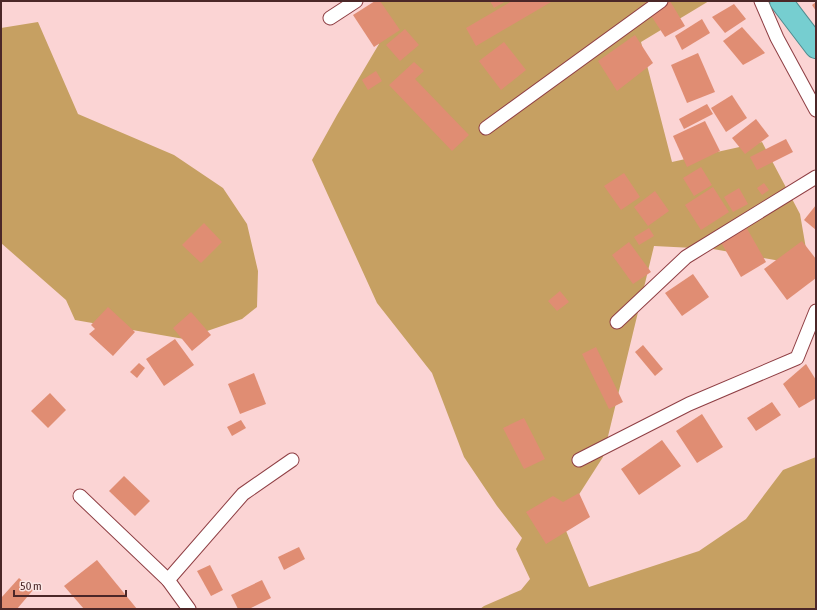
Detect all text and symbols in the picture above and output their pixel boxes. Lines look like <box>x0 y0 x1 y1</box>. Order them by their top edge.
scale bar <box>14 572 126 598</box>
text: 50 m <box>20 579 42 593</box>

